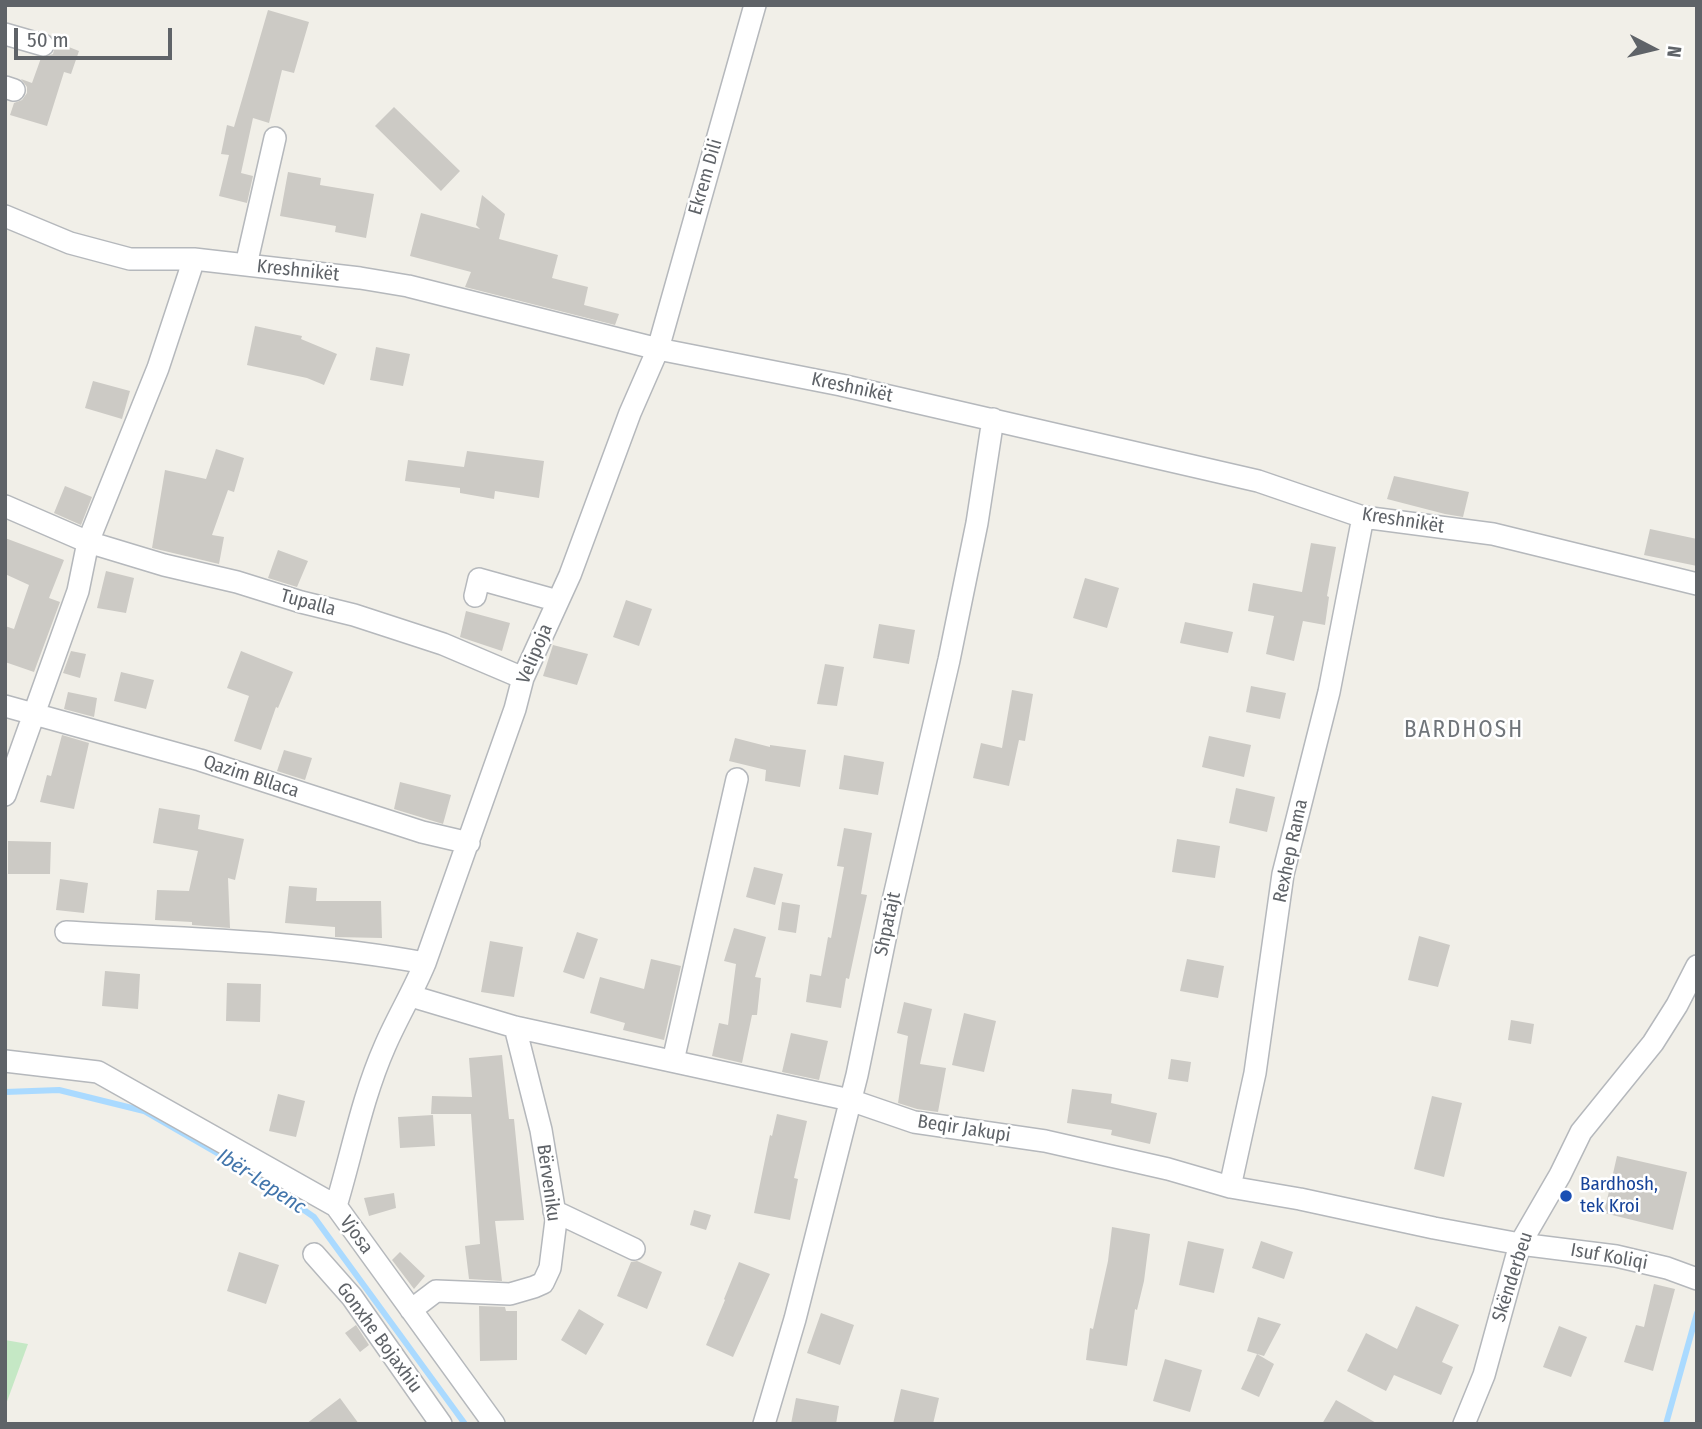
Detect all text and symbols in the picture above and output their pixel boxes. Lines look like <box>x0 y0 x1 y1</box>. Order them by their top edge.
scale bar <box>18 14 175 58</box>
north arrow <box>1618 14 1688 84</box>
text: 50 m <box>27 27 69 53</box>
text: N <box>1662 45 1686 59</box>
street label: Ekrem Dili <box>684 136 728 218</box>
street label: Kreshnikët <box>256 255 340 287</box>
street label: Kreshnikët <box>809 368 895 408</box>
street label: Kreshnikët <box>1360 503 1446 539</box>
street label: Tupalla <box>278 585 338 621</box>
street label: Velipoja <box>512 621 558 687</box>
district label: BARDHOSH <box>1405 717 1523 745</box>
street label: Qazim Bllaca <box>200 751 302 803</box>
street label: Rexhep Rama <box>1269 797 1313 905</box>
street label: Shpatajt <box>870 890 906 958</box>
street label: Beqir Jakupi <box>916 1110 1012 1148</box>
street label: Bërveniku <box>531 1143 565 1223</box>
water label: Ibër-Lepenc <box>212 1144 310 1220</box>
place label: Bardhosh, tek Kroi <box>1580 1174 1658 1218</box>
marker: Bardhosh, tek Kroi <box>1558 1188 1574 1204</box>
street label: Vjosa <box>335 1211 377 1259</box>
street label: Skënderbeu <box>1488 1229 1538 1325</box>
street label: Isuf Koliqi <box>1569 1239 1649 1275</box>
street label: Gonxhe Bojaxhiu <box>331 1278 427 1398</box>

